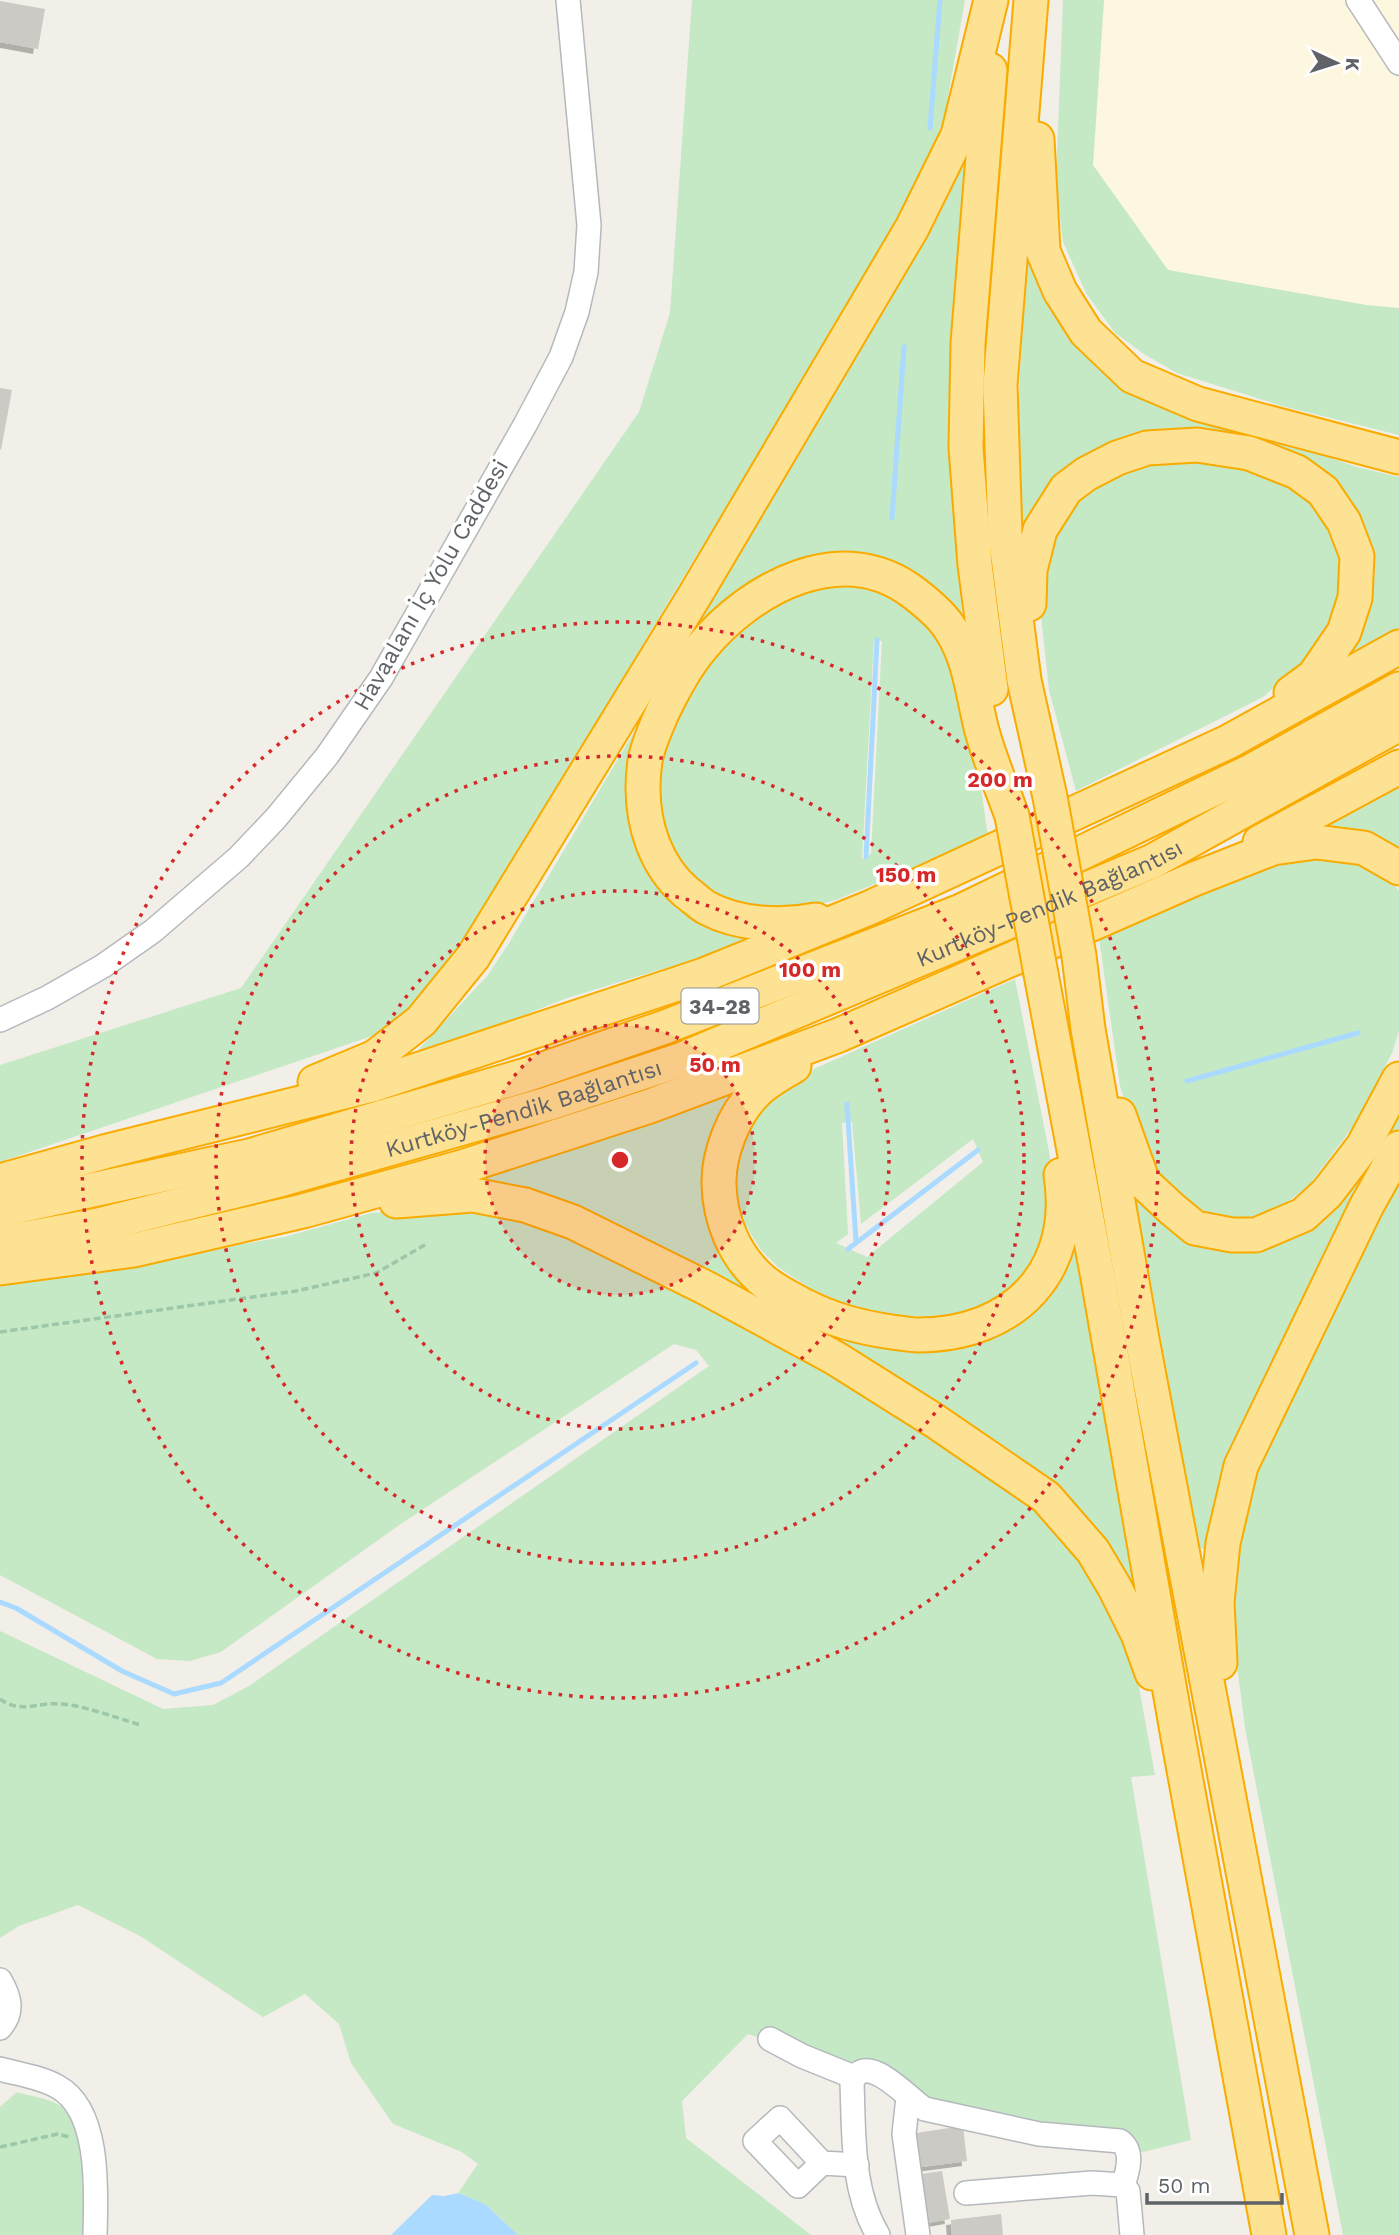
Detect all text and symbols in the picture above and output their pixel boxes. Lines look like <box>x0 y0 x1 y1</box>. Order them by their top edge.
north arrow <box>1301 28 1371 98</box>
text: K <box>1341 57 1364 72</box>
street label: Havaalanı İç Yolu Caddesi <box>348 455 514 715</box>
text: 200 m <box>967 767 1033 792</box>
street label: Kurtköy-Pendik Bağlantısı <box>912 834 1187 973</box>
text: 150 m <box>876 862 936 887</box>
text: 100 m <box>779 957 841 982</box>
road number: 34-28 <box>682 988 758 1024</box>
text: 50 m <box>689 1052 741 1077</box>
street label: Kurtköy-Pendik Bağlantısı <box>382 1054 665 1163</box>
centre of rings <box>608 1148 632 1172</box>
scale bar <box>1147 2162 1282 2206</box>
text: 50 m <box>1158 2173 1210 2198</box>

